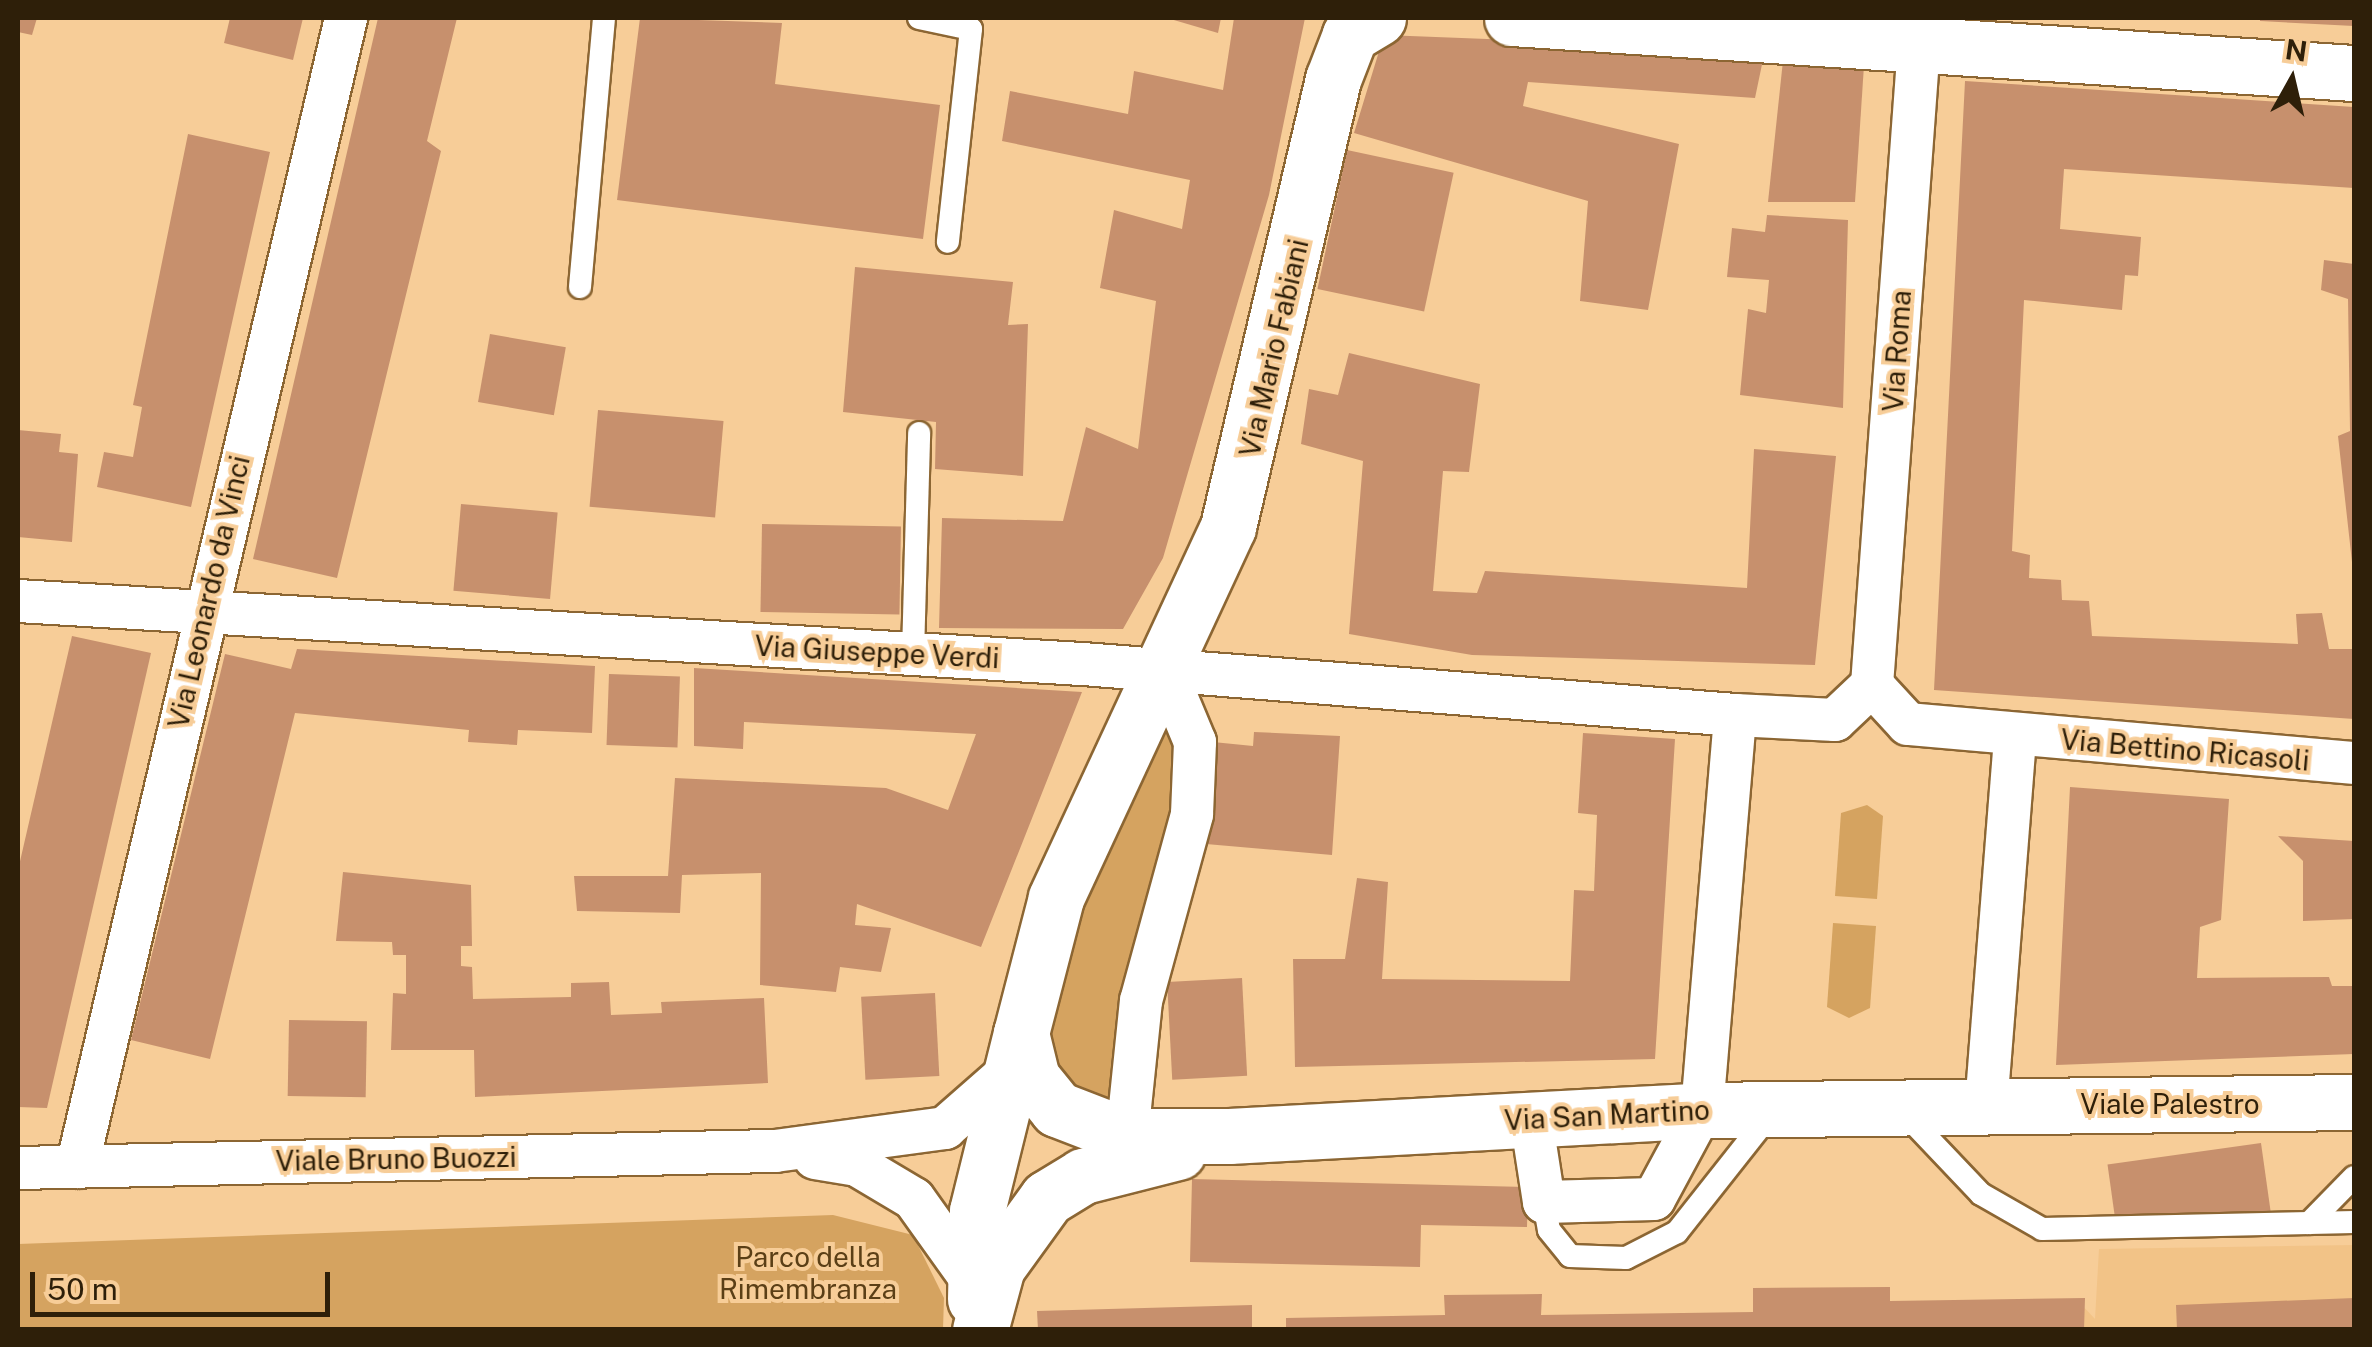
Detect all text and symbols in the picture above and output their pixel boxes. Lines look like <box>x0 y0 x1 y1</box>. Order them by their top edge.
north arrow <box>2242 30 2342 130</box>
text: N <box>2283 32 2309 68</box>
street label: Via Mario Fabiani <box>1233 236 1315 460</box>
street label: Via Roma <box>1876 289 1918 413</box>
street label: Via Leonardo da Vinci <box>161 452 257 732</box>
street label: Via Giuseppe Verdi <box>753 629 1001 675</box>
street label: Via Bettino Ricasoli <box>2059 722 2311 778</box>
street label: Viale Palestro <box>2080 1087 2260 1121</box>
street label: Via San Martino <box>1503 1093 1711 1137</box>
street label: Viale Bruno Buozzi <box>275 1140 517 1178</box>
park label: Parco della Rimembranza <box>719 1240 897 1306</box>
scale bar <box>35 1252 335 1314</box>
text: 50 m <box>47 1271 118 1307</box>

